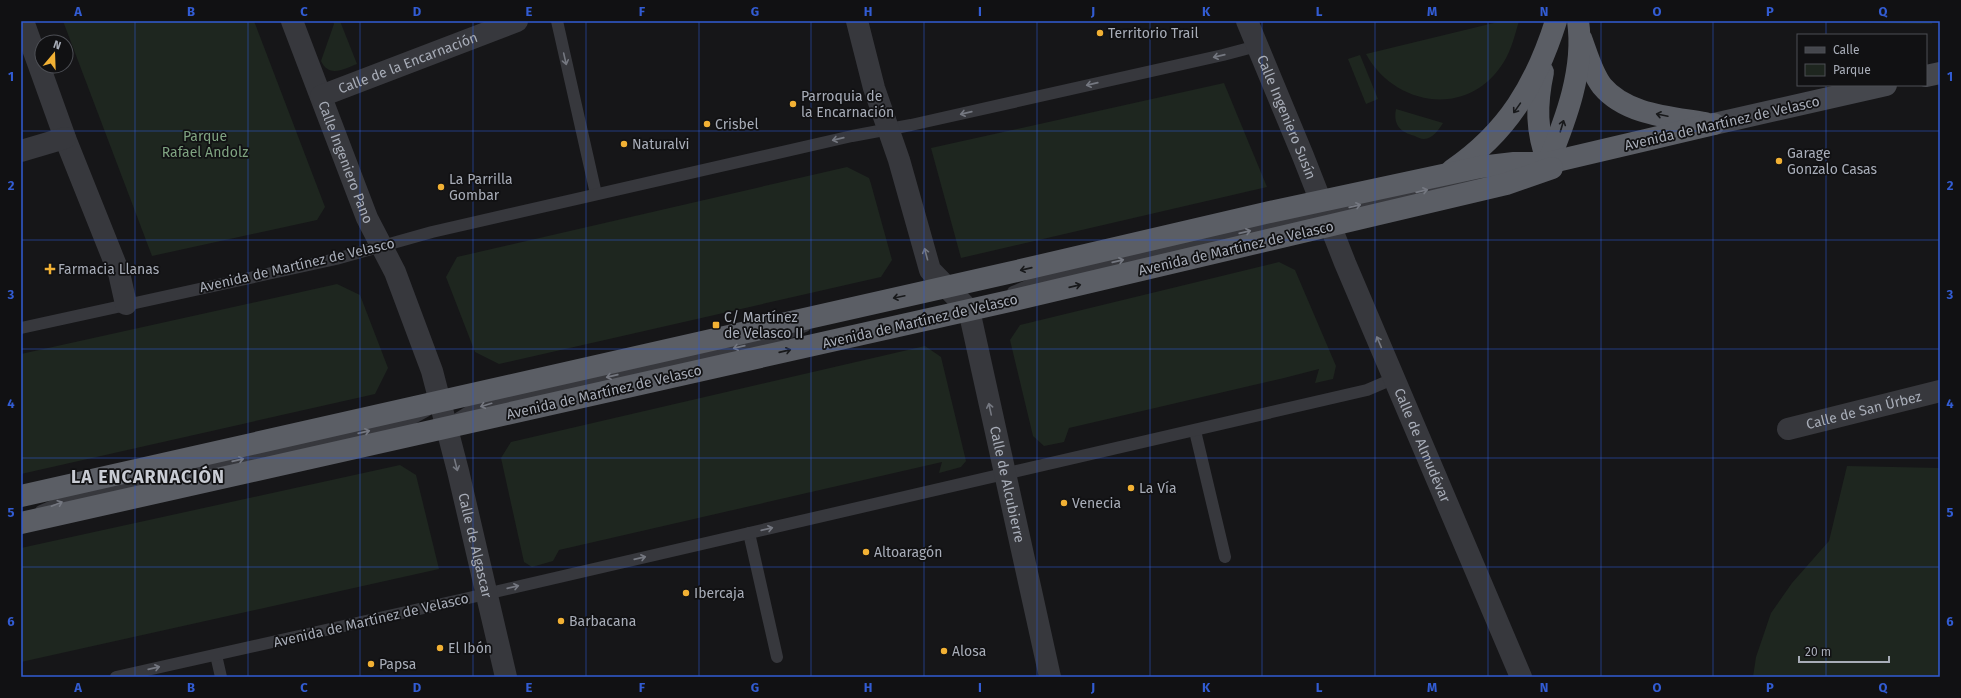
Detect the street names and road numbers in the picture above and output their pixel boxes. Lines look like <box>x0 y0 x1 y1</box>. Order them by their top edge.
street label: Calle de la Encarnación <box>336 29 480 98</box>
street label: Calle Ingeniero Susín <box>1253 53 1319 182</box>
street label: Avenida de Martínez de Velasco <box>1623 93 1821 154</box>
street label: Calle Ingeniero Pano <box>314 99 376 227</box>
street label: Avenida de Martínez de Velasco <box>1137 218 1335 279</box>
street label: Avenida de Martínez de Velasco <box>198 235 396 296</box>
street label: Avenida de Martínez de Velasco <box>821 291 1019 352</box>
street label: Avenida de Martínez de Velasco <box>505 362 703 423</box>
street label: Calle de Almudévar <box>1390 386 1454 506</box>
street label: Calle de San Úrbez <box>1804 388 1923 433</box>
street label: Calle de Alcubierre <box>986 424 1028 544</box>
street label: Calle de Algascar <box>454 491 495 600</box>
street label: Avenida de Martínez de Velasco <box>272 590 470 651</box>

